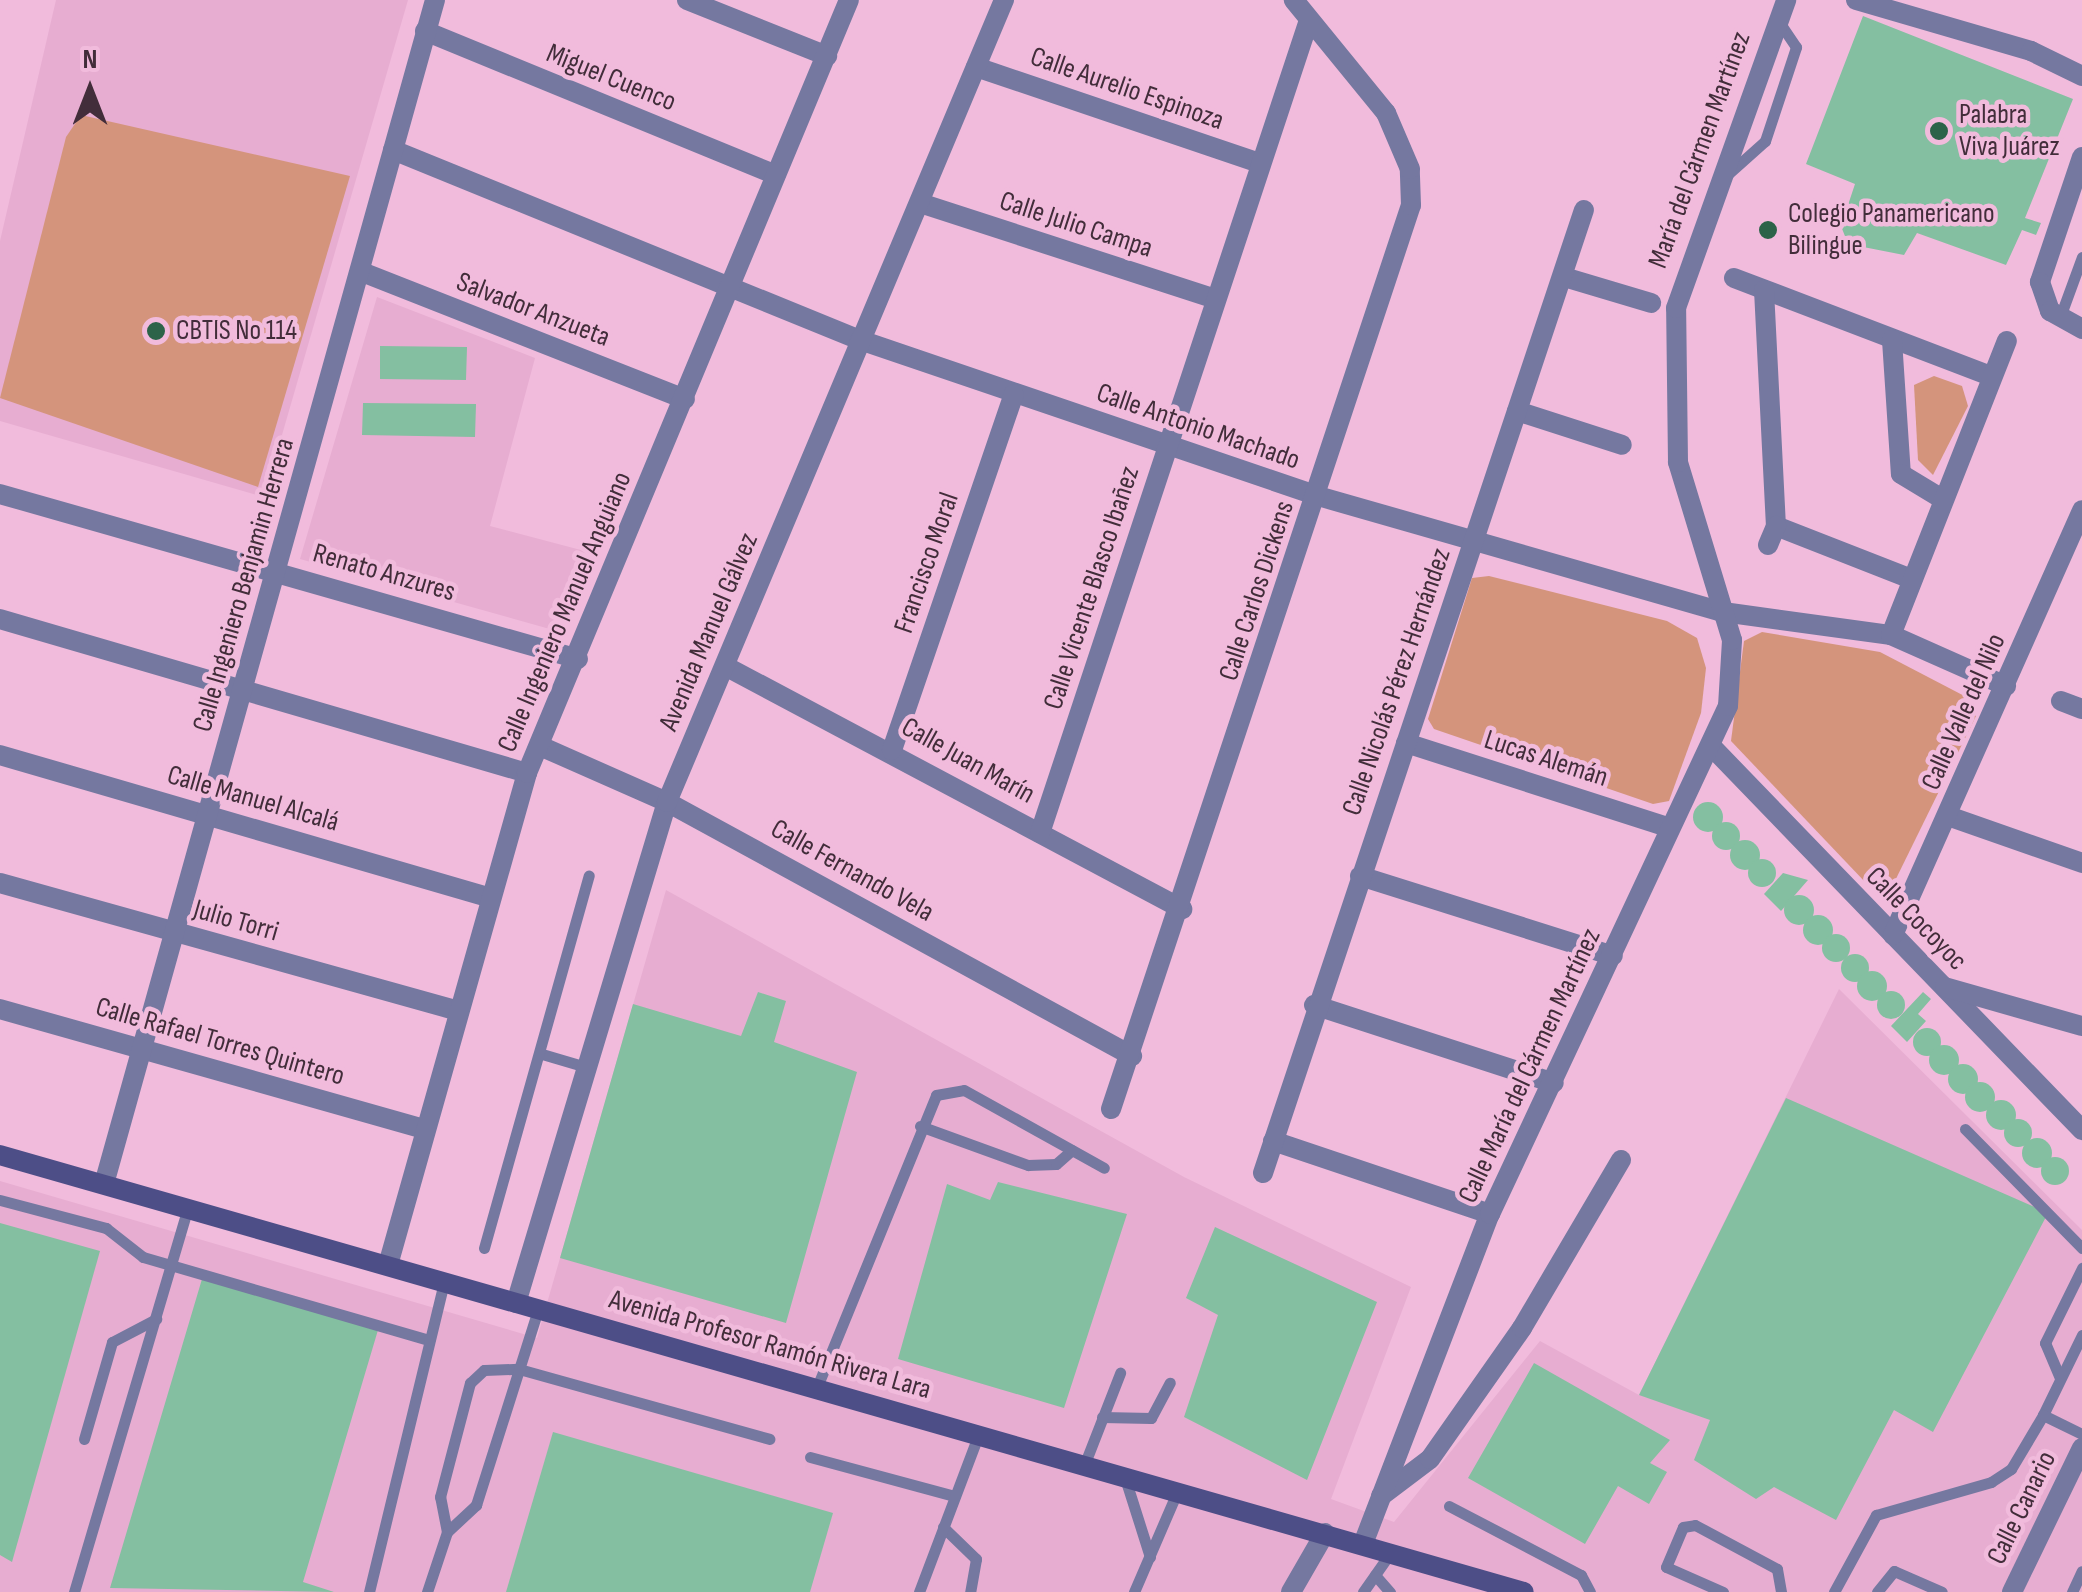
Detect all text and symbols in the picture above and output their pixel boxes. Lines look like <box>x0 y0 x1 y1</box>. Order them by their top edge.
street label: María del Cármen Martínez <box>1642 27 1758 273</box>
street label: Miguel Cuenco <box>541 37 681 119</box>
north arrow <box>40 40 140 140</box>
street label: Calle Aurelio Espinoza <box>1026 40 1228 138</box>
text: N <box>83 43 97 76</box>
place label: Palabra Viva Juárez <box>1959 98 2060 164</box>
marker: Palabra Viva Juárez <box>1928 120 1950 142</box>
street label: Calle Julio Campa <box>995 184 1157 266</box>
place label: Colegio Panamericano Bilingue <box>1788 197 1995 263</box>
marker: Colegio Panamericano Bilingue <box>1757 219 1779 241</box>
street label: Salvador Anzueta <box>452 265 614 355</box>
place label: CBTIS No 114 <box>176 314 297 348</box>
marker: CBTIS No 114 <box>145 320 167 342</box>
street label: Calle Antonio Machado <box>1092 377 1304 477</box>
street label: Calle Ingeniero Benjamin Herrera <box>186 434 302 736</box>
street label: Calle Vicente Blasco Ibañez <box>1037 462 1147 714</box>
street label: Calle Ingeniero Manuel Anguiano <box>491 467 639 757</box>
street label: Francisco Moral <box>887 488 967 638</box>
street label: Calle Carlos Dickens <box>1212 497 1302 685</box>
street label: Avenida Manuel Gálvez <box>652 528 766 736</box>
street label: Renato Anzures <box>309 537 459 609</box>
street label: Calle Nicolás Pérez Hernández <box>1335 544 1459 820</box>
street label: Calle Valle del Nilo <box>1915 629 2013 795</box>
street label: Calle Juan Marín <box>895 711 1041 811</box>
street label: Lucas Alemán <box>1480 723 1612 795</box>
street label: Calle Manuel Alcalá <box>163 758 343 840</box>
street label: Calle Fernando Vela <box>765 812 939 930</box>
street label: Calle Cocoyoc <box>1858 860 1974 978</box>
street label: Julio Torri <box>190 893 282 949</box>
street label: Calle María del Cármen Martínez <box>1452 923 1608 1209</box>
street label: Calle Rafael Torres Quintero <box>92 990 348 1094</box>
street label: Avenida Profesor Ramón Rivera Lara <box>605 1283 935 1407</box>
street label: Calle Canario <box>1980 1446 2064 1570</box>

